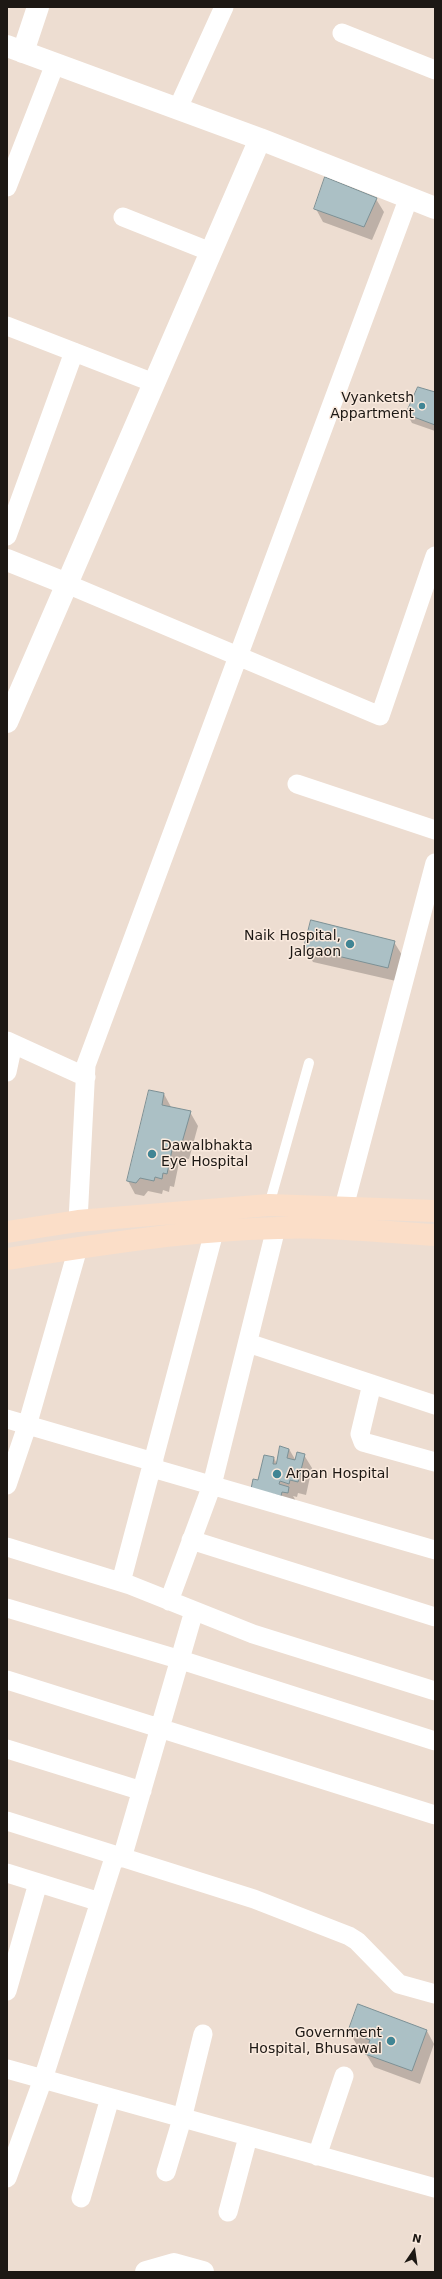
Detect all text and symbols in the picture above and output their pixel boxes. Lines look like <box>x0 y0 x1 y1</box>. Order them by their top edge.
place label: Vyanketsh Appartment <box>330 390 414 422</box>
marker: Vyanketsh Appartment <box>417 401 427 411</box>
place label: Naik Hospital, Jalgaon <box>244 928 341 960</box>
marker: Naik Hospital, Jalgaon <box>344 938 356 950</box>
place label: Dawalbhakta Eye Hospital <box>161 1138 253 1170</box>
marker: Dawalbhakta Eye Hospital <box>146 1148 158 1160</box>
place label: Arpan Hospital <box>286 1466 389 1482</box>
marker: Arpan Hospital <box>271 1468 283 1480</box>
place label: Government Hospital, Bhusawal <box>249 2025 382 2058</box>
marker: Government Hospital, Bhusawal <box>385 2035 397 2047</box>
north arrow <box>394 2231 434 2271</box>
text: N <box>411 2231 423 2246</box>

